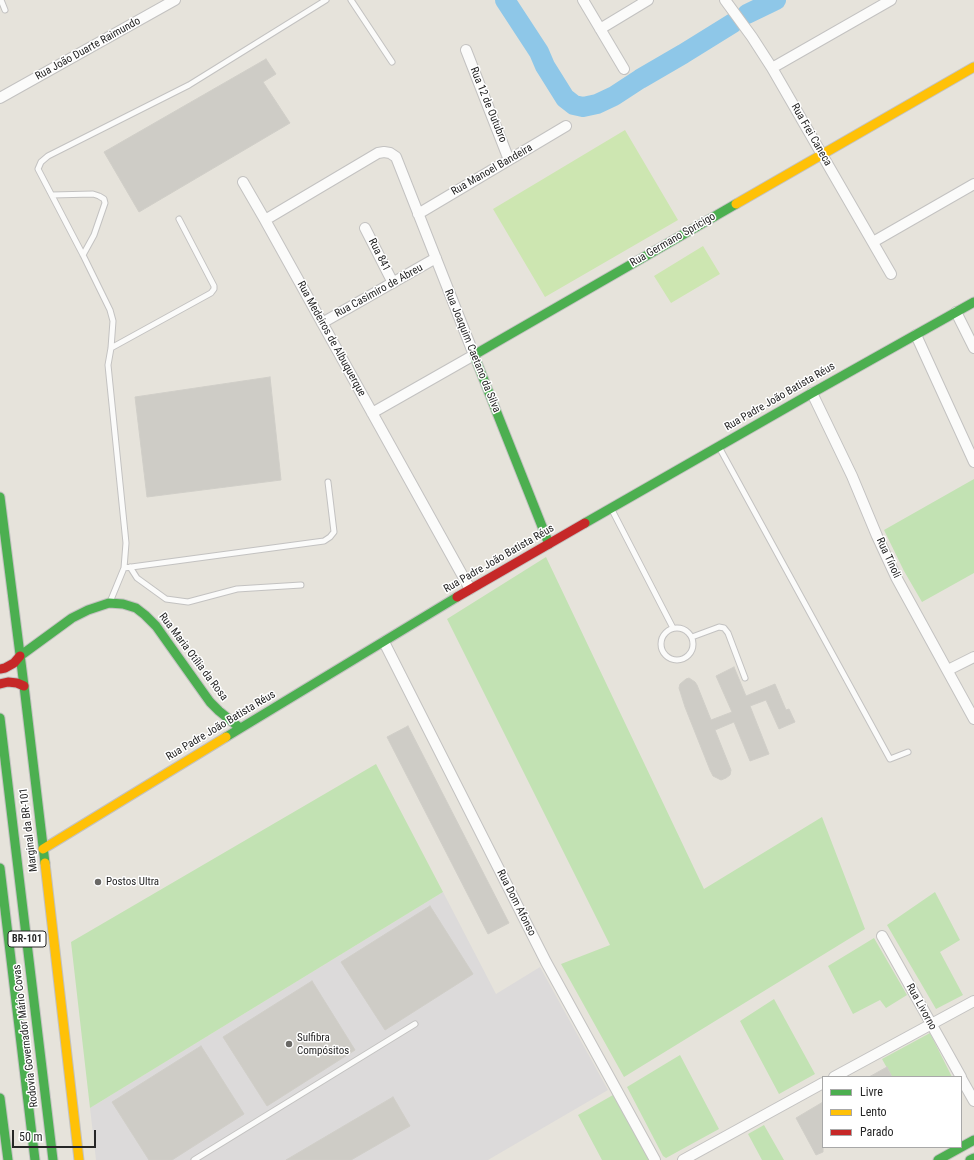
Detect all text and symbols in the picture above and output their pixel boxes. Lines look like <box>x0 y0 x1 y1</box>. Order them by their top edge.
street label: Rua João Duarte Raimundo <box>33 15 143 83</box>
street label: Rua 12 de Outubro <box>467 65 509 145</box>
street label: Rua Frei Caneca <box>788 101 834 169</box>
street label: Rua Manoel Bandeira <box>449 141 535 199</box>
street label: Rua Germano Spricigo <box>628 210 718 270</box>
street label: Rua 841 <box>365 236 393 274</box>
street label: Rua Casimiro de Abreu <box>333 261 425 321</box>
street label: Rua Medeiros de Albuquerque <box>294 279 368 399</box>
street label: Rua Joaquim Caetano da Silva <box>441 287 503 415</box>
street label: Rua Padre João Batista Réus <box>722 360 838 434</box>
street label: Rua Padre João Batista Réus <box>441 522 557 596</box>
street label: Rua Tínoli <box>873 536 903 580</box>
street label: Rua Maria Otília da Rosa <box>156 611 230 703</box>
street label: Rua Padre João Batista Réus <box>164 688 278 764</box>
street label: Marginal da BR-101 <box>17 787 41 873</box>
street label: Rua Dom Afonso <box>494 868 538 938</box>
place label: Postos Ultra <box>106 875 159 889</box>
marker: Postos Ultra <box>93 877 103 887</box>
road number: BR-101 <box>8 931 46 947</box>
street label: Rodovia Governador Mário Covas <box>11 964 41 1108</box>
street label: Rua Livorno <box>903 981 939 1033</box>
place label: Sulfibra Compósitos <box>297 1031 349 1057</box>
marker: Sulfibra Compósitos <box>284 1039 294 1049</box>
legend <box>822 1076 962 1148</box>
text: Livre <box>860 1085 883 1099</box>
text: Lento <box>860 1105 887 1119</box>
scale bar <box>14 1122 98 1148</box>
text: Parado <box>860 1125 893 1139</box>
text: 50 m <box>19 1130 43 1144</box>

